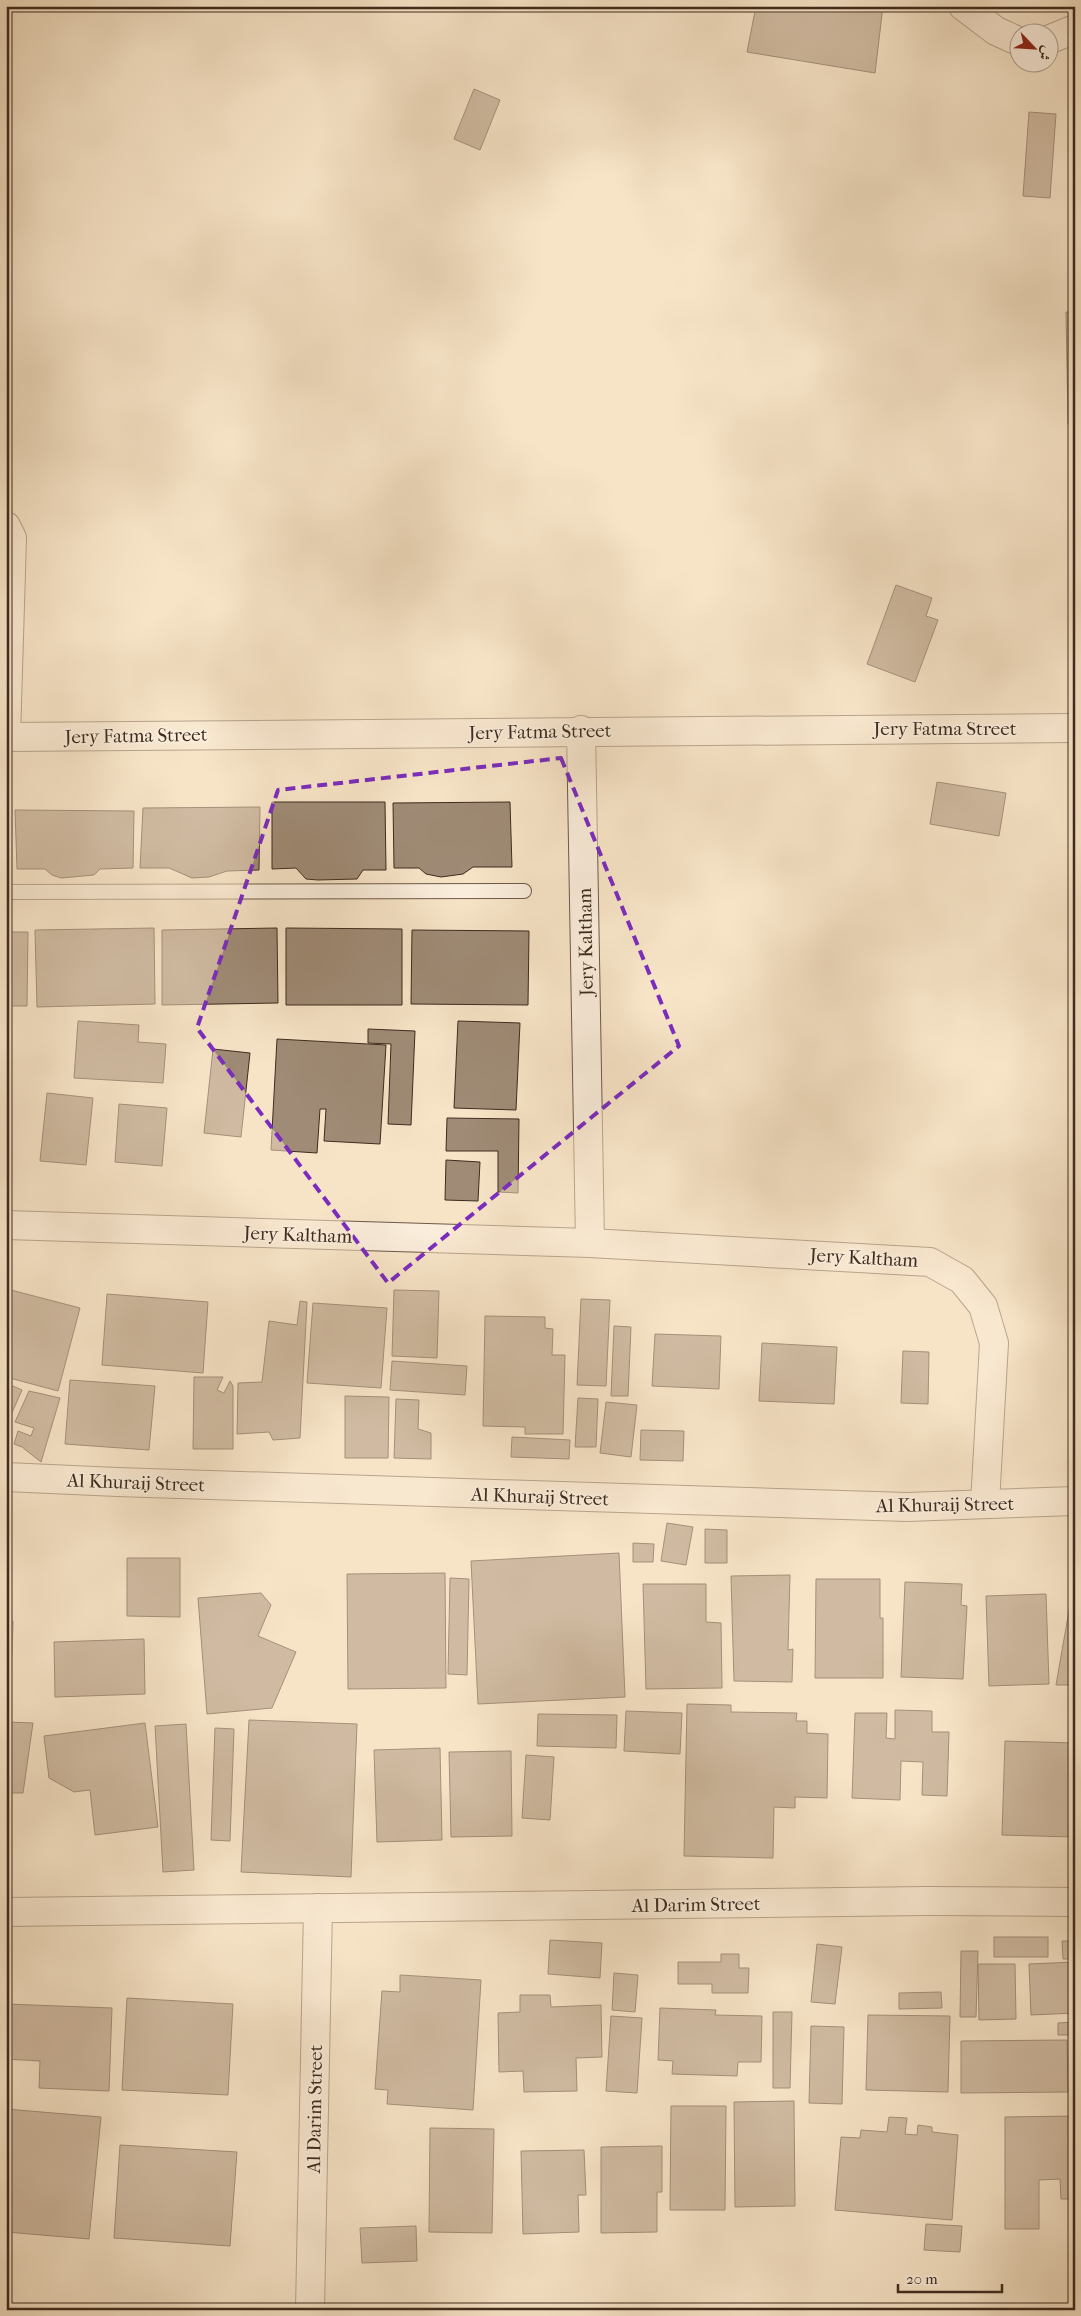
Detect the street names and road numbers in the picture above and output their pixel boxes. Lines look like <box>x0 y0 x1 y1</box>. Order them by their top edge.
street label: Jery Fatma Street <box>872 718 1017 740</box>
street label: Jery Fatma Street <box>466 720 612 744</box>
street label: Jery Fatma Street <box>62 724 208 748</box>
street label: Jery Kaltham <box>574 887 598 998</box>
street label: Jery Kaltham <box>241 1222 353 1248</box>
street label: Jery Kaltham <box>807 1244 919 1272</box>
street label: Al Khuraij Street <box>66 1470 206 1496</box>
street label: Al Khuraij Street <box>470 1484 610 1510</box>
street label: Al Khuraij Street <box>875 1493 1014 1517</box>
street label: Al Darim Street <box>631 1893 761 1917</box>
street label: Al Darim Street <box>303 2044 327 2175</box>

